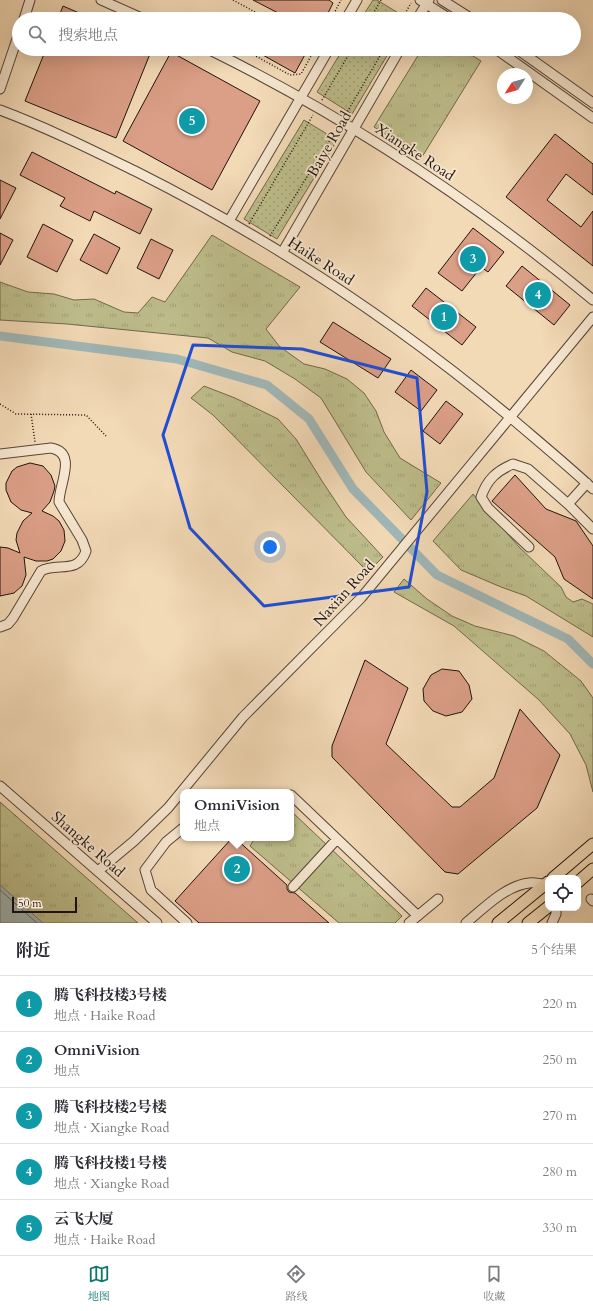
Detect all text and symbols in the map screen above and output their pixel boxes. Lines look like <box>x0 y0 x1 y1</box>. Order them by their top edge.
search box <box>12 12 581 56</box>
icon: search <box>26 23 48 45</box>
text: 搜索地点 <box>58 25 118 45</box>
north arrow <box>497 68 533 104</box>
pin: 5 <box>179 106 205 136</box>
street label: Baiye Road <box>302 108 356 180</box>
street label: Xiangke Road <box>371 119 459 185</box>
street label: Haike Road <box>284 232 358 290</box>
pin: 3 <box>460 244 486 274</box>
pin: 4 <box>525 280 551 310</box>
pin: 1 <box>431 302 457 332</box>
your location <box>260 537 280 557</box>
street label: Naxian Road <box>309 555 379 631</box>
popup <box>180 789 294 841</box>
text: OmniVision <box>194 795 280 815</box>
street label: Shangke Road <box>47 807 129 881</box>
text: 地点 <box>194 817 220 835</box>
pin: 2 <box>224 854 250 884</box>
map controls <box>545 875 581 911</box>
button: locate <box>545 875 581 911</box>
scale bar <box>12 895 77 914</box>
text: 50 m <box>18 896 42 911</box>
text: 附近 <box>16 939 50 962</box>
text: 5个结果 <box>531 941 577 959</box>
text: 腾飞科技楼3号楼 <box>54 985 167 1005</box>
text: 1 <box>26 995 32 1013</box>
text: 220 m <box>543 995 577 1013</box>
text: 地点 · Haike Road <box>54 1007 155 1025</box>
text: OmniVision <box>54 1040 140 1060</box>
text: 2 <box>26 1051 32 1069</box>
text: 250 m <box>543 1051 577 1069</box>
text: 地点 <box>54 1062 80 1080</box>
text: 腾飞科技楼2号楼 <box>54 1097 167 1117</box>
text: 3 <box>26 1107 32 1125</box>
text: 270 m <box>543 1107 577 1125</box>
text: 地点 · Xiangke Road <box>54 1119 169 1137</box>
text: 腾飞科技楼1号楼 <box>54 1153 167 1173</box>
text: 4 <box>26 1163 32 1181</box>
text: 280 m <box>543 1163 577 1181</box>
text: 地点 · Xiangke Road <box>54 1175 169 1193</box>
text: 云飞大厦 <box>54 1209 114 1229</box>
text: 5 <box>26 1219 32 1237</box>
text: 330 m <box>543 1219 577 1237</box>
text: 地点 · Haike Road <box>54 1231 155 1249</box>
tab: 地图 <box>88 1263 110 1304</box>
tab: 路线 <box>285 1263 307 1304</box>
tab: 收藏 <box>483 1263 505 1304</box>

